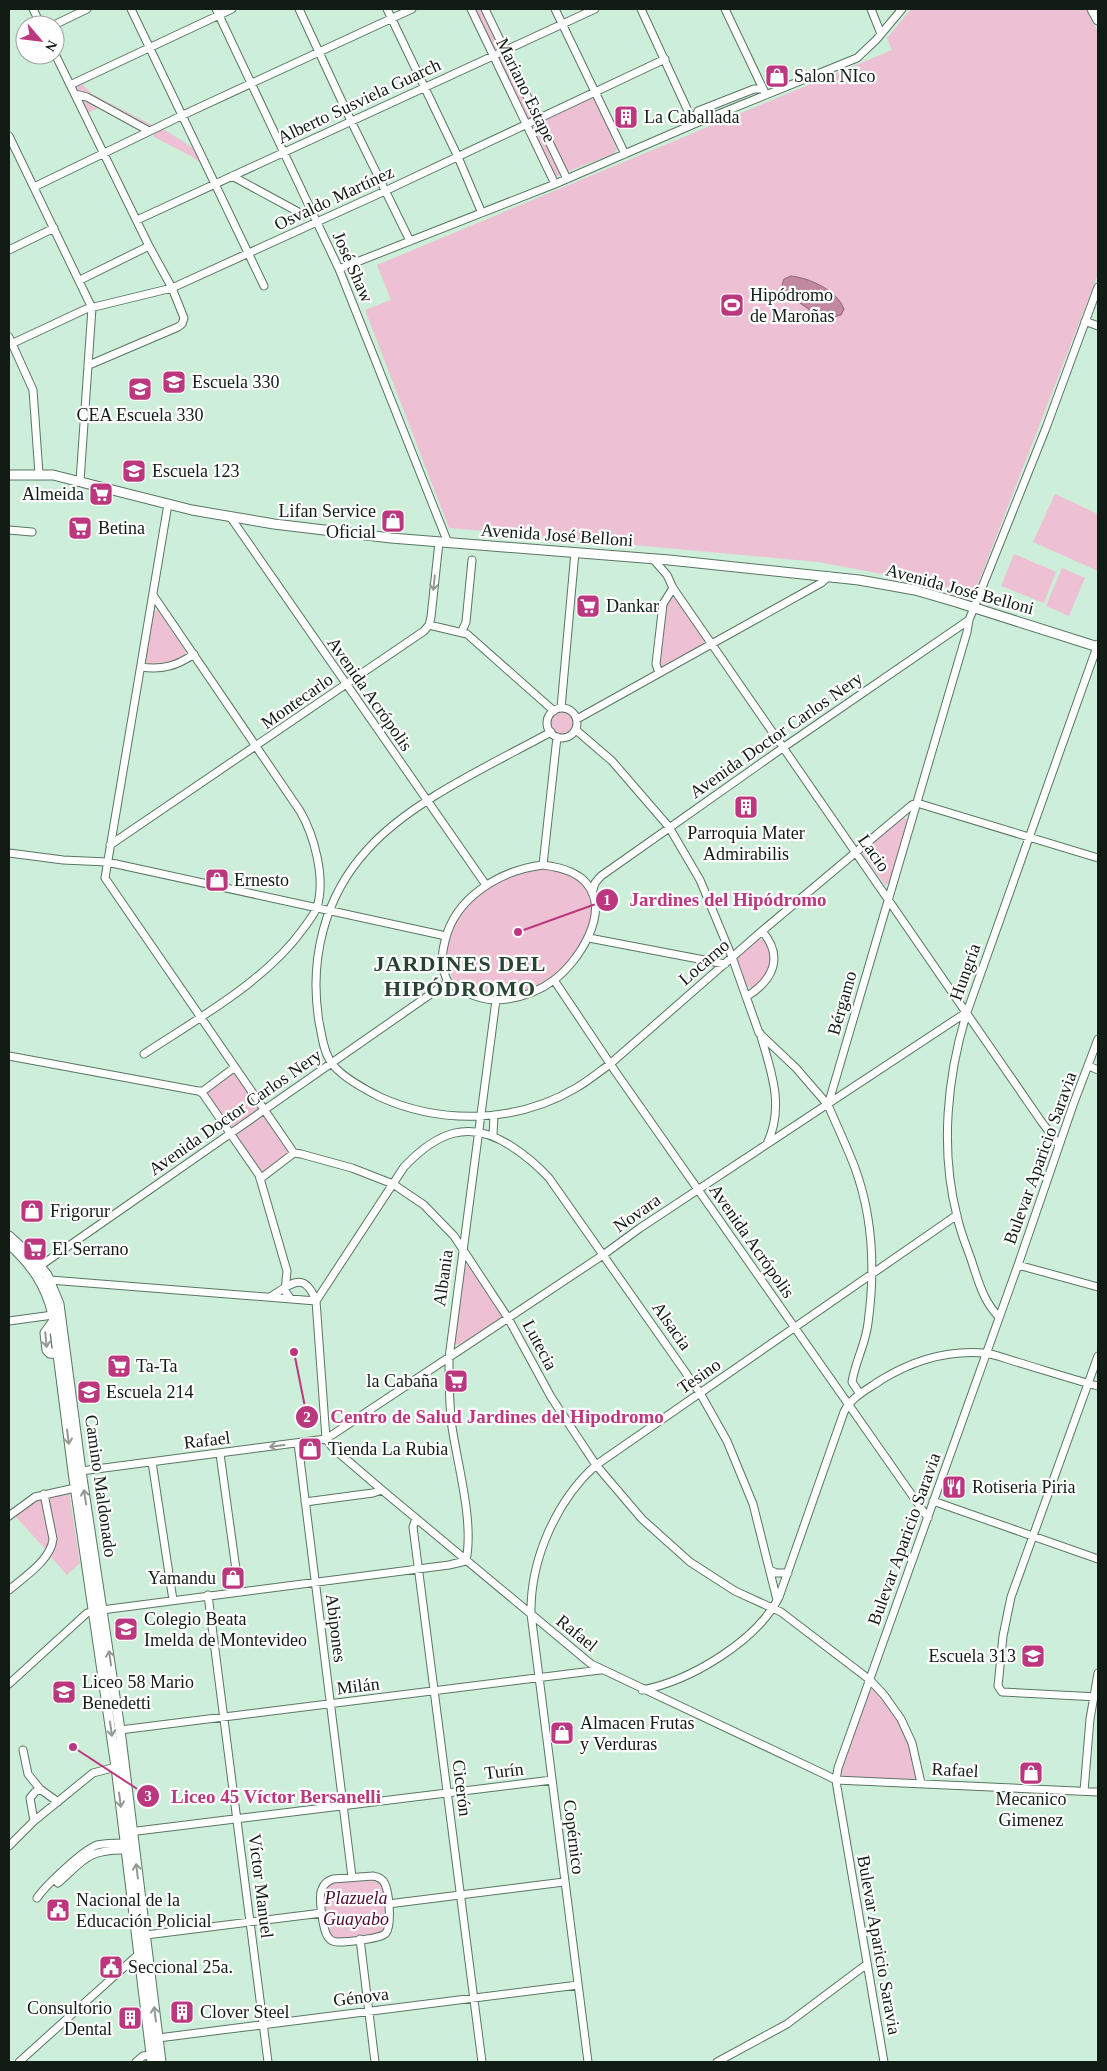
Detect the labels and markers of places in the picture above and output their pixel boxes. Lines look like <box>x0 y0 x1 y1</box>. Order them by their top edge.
shop icon: Salon NIco <box>764 63 790 89</box>
place label: Salon NIco <box>794 66 875 86</box>
building icon: La Caballada <box>613 104 639 130</box>
place label: La Caballada <box>644 107 739 127</box>
place label: Hipódromo de Maroñas <box>750 285 834 326</box>
sports icon: Hipódromo de Maroñas <box>719 292 745 318</box>
school or university icon: Escuela 330 <box>161 369 187 395</box>
place label: Escuela 330 <box>192 372 279 392</box>
school or university icon: CEA Escuela 330 <box>127 376 153 402</box>
place label: CEA Escuela 330 <box>77 405 203 425</box>
school or university icon: Escuela 123 <box>121 458 147 484</box>
place label: Escuela 123 <box>152 461 239 481</box>
supermarket icon: Almeida <box>88 481 114 507</box>
place label: Almeida <box>22 484 84 504</box>
place label: Lifan Service Oficial <box>279 501 376 542</box>
shop icon: Lifan Service Oficial <box>380 508 406 534</box>
supermarket icon: Betina <box>67 515 93 541</box>
place label: Betina <box>98 518 145 538</box>
supermarket icon: Dankar <box>575 593 601 619</box>
place label: Dankar <box>606 596 659 616</box>
building icon: Parroquia Mater Admirabilis <box>733 794 759 820</box>
place label: Parroquia Mater Admirabilis <box>687 823 805 864</box>
shop icon: Ernesto <box>204 867 230 893</box>
place label: Ernesto <box>234 870 289 890</box>
callout: Jardines del Hipódromo <box>594 883 837 917</box>
shop icon: Frigorur <box>19 1198 45 1224</box>
place label: Frigorur <box>50 1201 110 1221</box>
supermarket icon: El Serrano <box>22 1236 48 1262</box>
place label: El Serrano <box>52 1239 128 1259</box>
supermarket icon: Ta-Ta <box>106 1353 132 1379</box>
place label: Ta-Ta <box>136 1356 177 1376</box>
supermarket icon: la Cabaña <box>443 1368 469 1394</box>
place label: la Cabaña <box>367 1371 438 1391</box>
school or university icon: Escuela 214 <box>76 1379 102 1405</box>
place label: Escuela 214 <box>106 1382 193 1402</box>
callout: Centro de Salud Jardines del Hipodromo <box>295 1400 673 1434</box>
shop icon: Tienda La Rubia <box>297 1436 323 1462</box>
place label: Tienda La Rubia <box>328 1439 448 1459</box>
restaurant icon: Rotiseria Piria <box>941 1474 967 1500</box>
place label: Rotiseria Piria <box>972 1477 1075 1497</box>
shop icon: Yamandu <box>220 1565 246 1591</box>
place label: Yamandu <box>148 1568 216 1588</box>
place label: Colegio Beata Imelda de Montevideo <box>144 1609 307 1650</box>
school or university icon: Colegio Beata Imelda de Montevideo <box>113 1616 139 1642</box>
school or university icon: Escuela 313 <box>1020 1643 1046 1669</box>
place label: Escuela 313 <box>929 1646 1016 1666</box>
place label: Liceo 58 Mario Benedetti <box>82 1672 194 1713</box>
school or university icon: Liceo 58 Mario Benedetti <box>51 1679 77 1705</box>
place label: Almacen Frutas y Verduras <box>580 1713 694 1754</box>
shop icon: Almacen Frutas y Verduras <box>549 1720 575 1746</box>
shop icon: Mecanico Gimenez <box>1018 1760 1044 1786</box>
callout: Liceo 45 Víctor Bersanelli <box>136 1779 391 1813</box>
place label: Mecanico Gimenez <box>996 1789 1066 1830</box>
place label: Nacional de la Educación Policial <box>76 1890 211 1931</box>
public building icon: Nacional de la Educación Policial <box>45 1897 71 1923</box>
public building icon: Seccional 25a. <box>98 1954 124 1980</box>
place label: Seccional 25a. <box>128 1957 233 1977</box>
place label: Consultorio Dental <box>27 1998 112 2039</box>
building icon: Clover Steel <box>169 1999 195 2025</box>
place label: Clover Steel <box>200 2002 289 2022</box>
building icon: Consultorio Dental <box>117 2005 143 2031</box>

